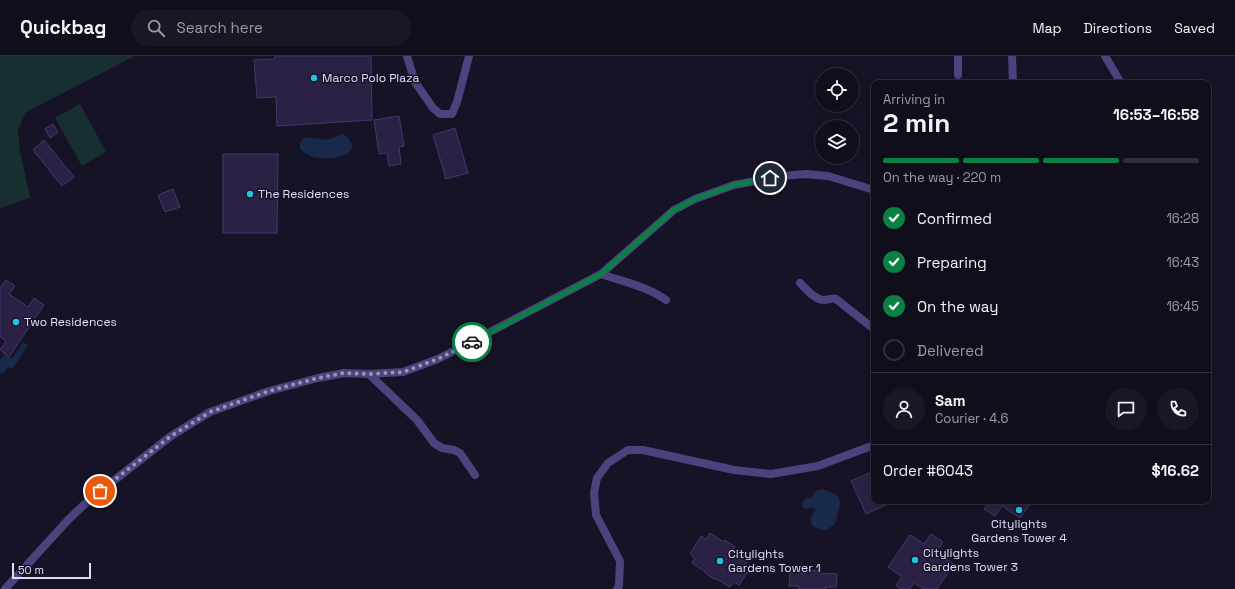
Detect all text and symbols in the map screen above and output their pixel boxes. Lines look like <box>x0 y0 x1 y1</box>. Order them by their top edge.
search box <box>131 10 411 46</box>
text: Quickbag <box>20 15 107 40</box>
icon: search <box>145 17 167 39</box>
text: Search here <box>177 18 263 37</box>
text: Map <box>1032 19 1062 37</box>
text: Directions <box>1084 19 1152 37</box>
text: Saved <box>1174 19 1215 37</box>
map controls <box>815 68 859 164</box>
button: locate <box>815 68 859 112</box>
place label: Marco Polo Plaza <box>322 70 419 86</box>
marker: Marco Polo Plaza <box>309 73 319 83</box>
text: Arriving in <box>883 91 945 108</box>
text: 16:53–16:58 <box>1113 105 1199 124</box>
text: 2 min <box>883 106 950 140</box>
button: layers <box>815 120 859 164</box>
pin <box>753 161 787 195</box>
icon: home <box>759 167 781 189</box>
text: On the way · 220 m <box>883 169 1001 186</box>
place label: The Residences <box>258 186 349 202</box>
marker: The Residences <box>245 189 255 199</box>
icon: check <box>883 207 905 229</box>
text: Confirmed <box>917 209 992 228</box>
text: 16:28 <box>1166 210 1199 227</box>
icon: check <box>883 251 905 273</box>
text: Preparing <box>917 253 987 272</box>
text: 16:43 <box>1166 254 1199 271</box>
icon: check <box>883 295 905 317</box>
text: On the way <box>917 297 998 316</box>
text: 16:45 <box>1166 298 1199 315</box>
place label: Two Residences <box>24 314 117 330</box>
marker: Two Residences <box>11 317 21 327</box>
courier <box>452 322 492 362</box>
icon: car <box>461 331 483 353</box>
text: Delivered <box>917 341 984 360</box>
button: person <box>883 388 925 430</box>
button: chat <box>1105 388 1147 430</box>
button: phone <box>1157 388 1199 430</box>
text: Sam <box>935 391 966 410</box>
text: Courier · 4.6 <box>935 410 1008 427</box>
text: Order #6043 <box>883 461 973 480</box>
text: $16.62 <box>1151 461 1199 480</box>
pin <box>83 474 117 508</box>
icon: bag <box>89 480 111 502</box>
marker: Citylights Gardens Tower 4 <box>1014 505 1024 515</box>
place label: Citylights Gardens Tower 4 <box>971 516 1067 546</box>
place label: Citylights Gardens Tower 3 <box>923 545 1018 575</box>
place label: Citylights Gardens Tower 1 <box>728 546 821 576</box>
marker: Citylights Gardens Tower 3 <box>910 555 920 565</box>
marker: Citylights Gardens Tower 1 <box>715 556 725 566</box>
scale bar <box>12 561 91 580</box>
text: 50 m <box>18 563 44 577</box>

